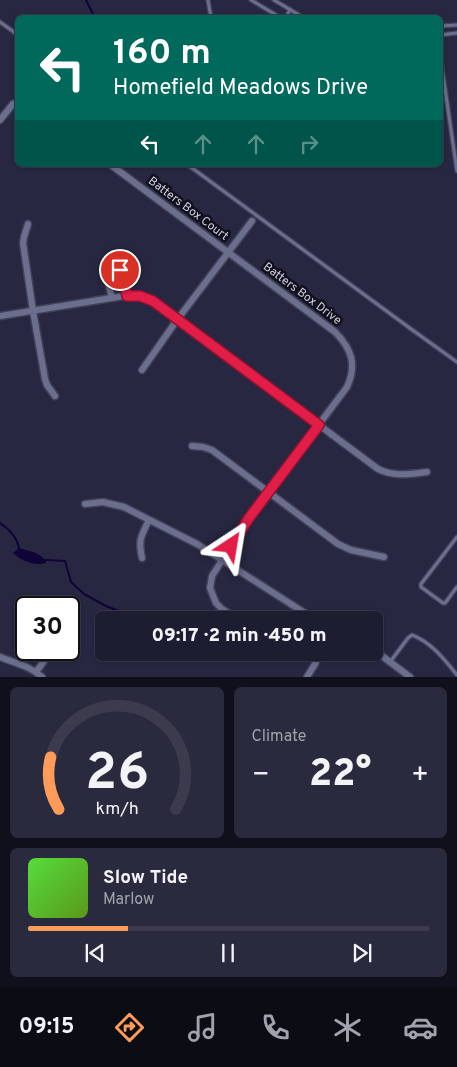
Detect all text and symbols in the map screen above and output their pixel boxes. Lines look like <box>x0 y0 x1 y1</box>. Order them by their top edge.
text: 160 m <box>113 32 211 76</box>
icon: left <box>30 35 95 100</box>
text: Homefield Meadows Drive <box>113 75 368 102</box>
icon: left <box>136 130 164 158</box>
icon: ahead <box>189 130 217 158</box>
icon: ahead <box>242 130 270 158</box>
icon: right <box>295 130 323 158</box>
street label: Batters Box Court <box>145 174 231 244</box>
pin <box>99 249 141 291</box>
icon: arrive <box>106 256 134 284</box>
street label: Batters Box Drive <box>260 259 344 329</box>
position arrow <box>204 519 256 571</box>
speed limit sign: 30 <box>15 596 80 661</box>
text: 09:17 · 2 min · 450 m <box>151 624 327 648</box>
text: Climate <box>252 727 306 747</box>
text: 26 <box>85 742 149 808</box>
text: 22° <box>309 751 371 800</box>
text: − <box>252 758 270 794</box>
text: + <box>411 758 429 794</box>
text: km/h <box>95 798 138 821</box>
text: Slow Tide <box>103 866 188 890</box>
text: Marlow <box>103 890 155 910</box>
icon: previous <box>81 939 109 967</box>
icon: pause <box>214 939 242 967</box>
icon: next <box>348 939 376 967</box>
icon: directions <box>112 1010 147 1045</box>
icon: music <box>185 1010 220 1045</box>
icon: phone <box>258 1010 293 1045</box>
icon: climate <box>330 1010 365 1045</box>
icon: car <box>403 1010 438 1045</box>
text: 09:15 <box>19 1014 74 1041</box>

